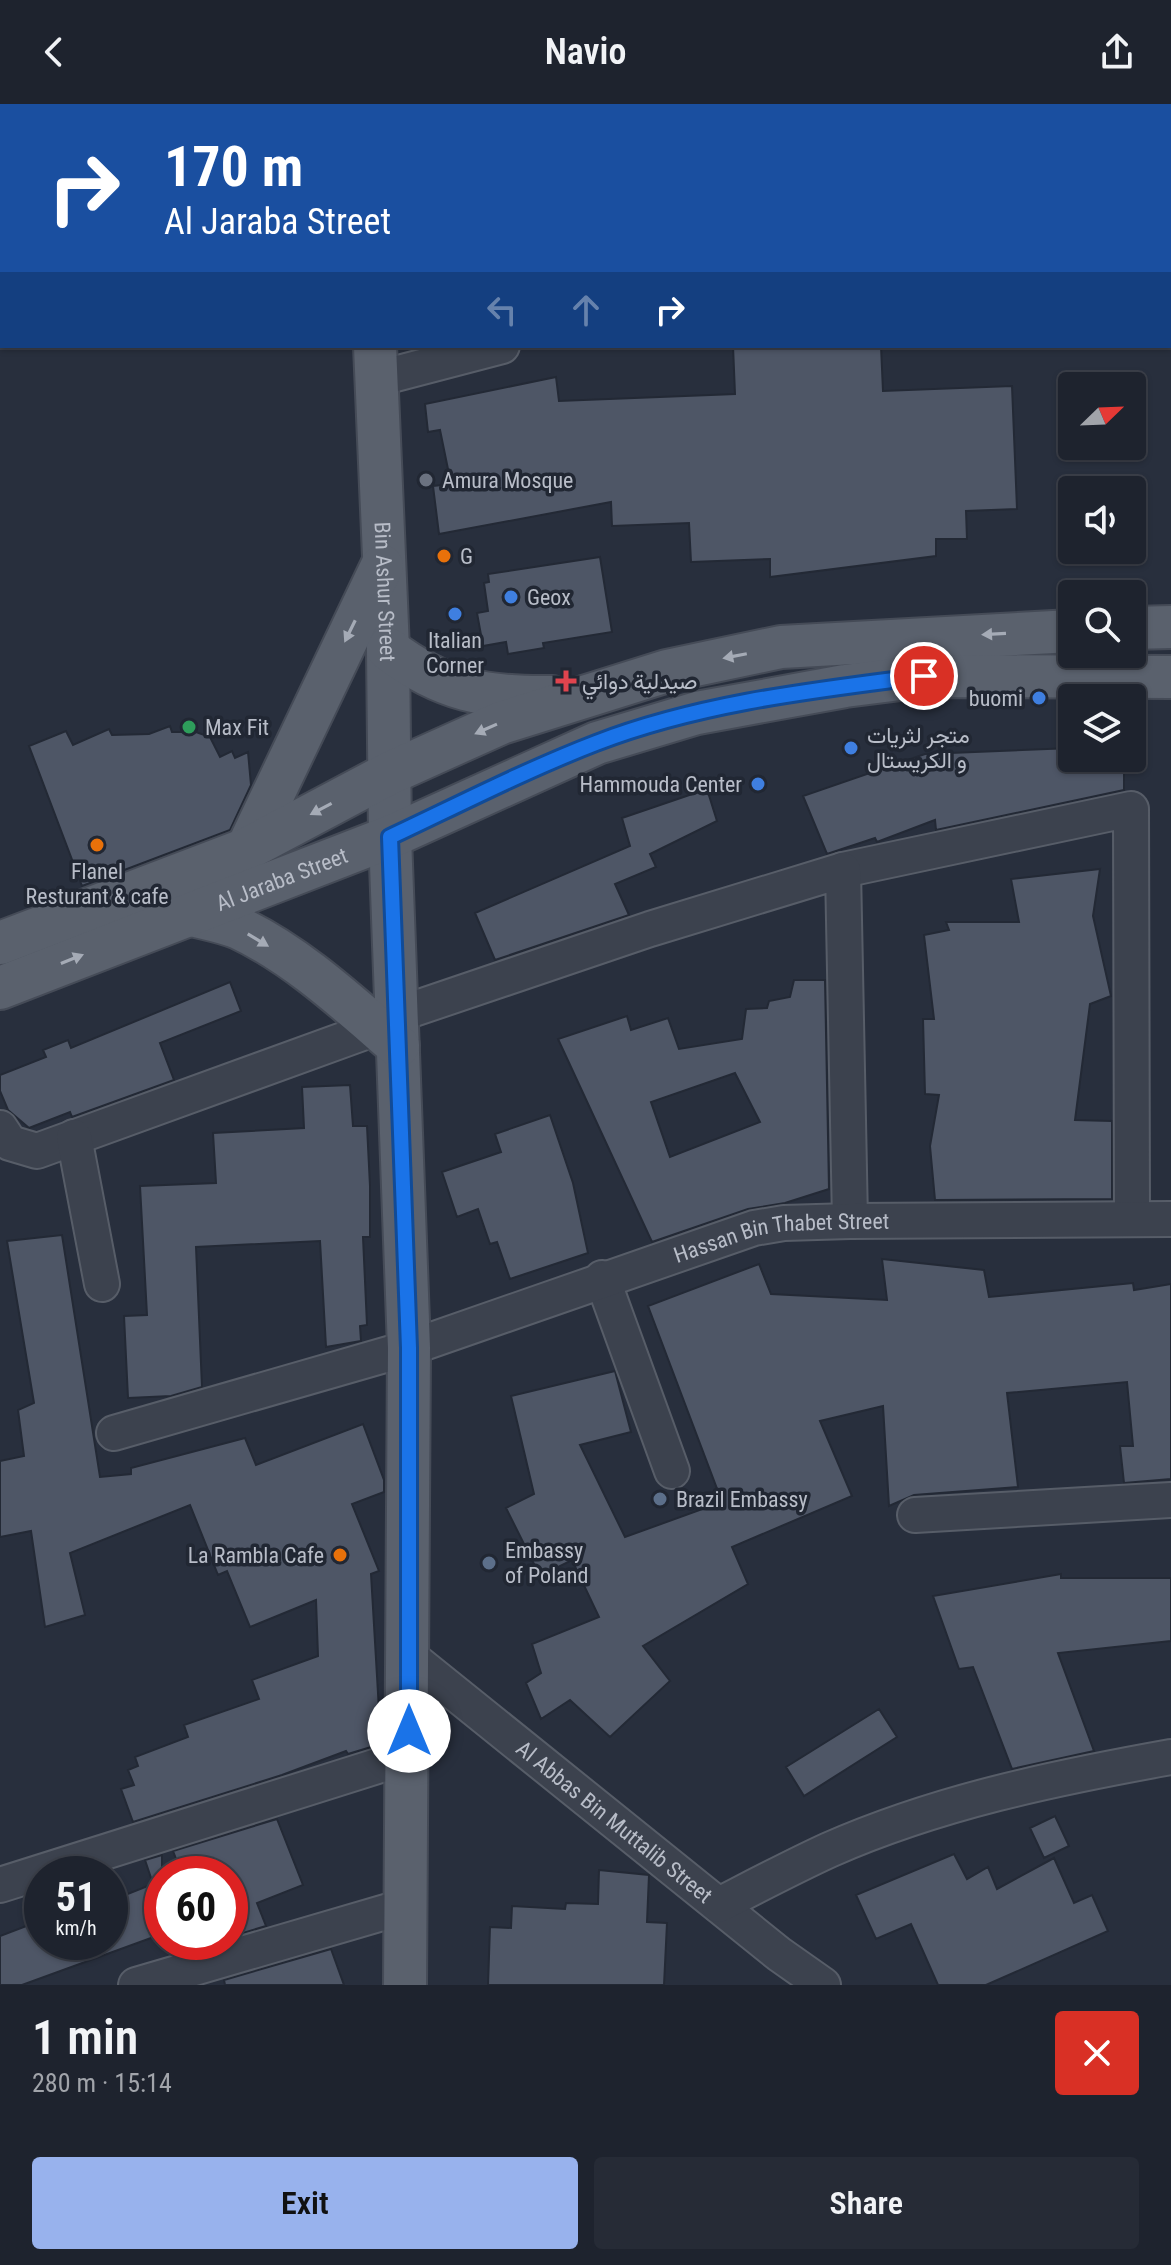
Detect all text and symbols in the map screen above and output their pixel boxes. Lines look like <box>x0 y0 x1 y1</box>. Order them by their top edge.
icon: back <box>32 30 76 74</box>
icon: share <box>1095 30 1139 74</box>
text: Navio <box>545 31 626 73</box>
text: 170 m <box>164 134 303 200</box>
icon: right <box>32 136 136 240</box>
text: Al Jaraba Street <box>164 201 391 243</box>
icon: left <box>480 288 524 332</box>
icon: ahead <box>564 288 608 332</box>
icon: right <box>648 288 692 332</box>
north arrow <box>1058 372 1146 460</box>
map controls <box>1058 372 1146 772</box>
place label: Amura Mosque <box>442 468 573 493</box>
marker: Amura Mosque <box>417 471 435 489</box>
button: sound <box>1058 476 1146 564</box>
street label: Bin Ashur Street <box>370 521 401 662</box>
place label: G <box>460 544 473 569</box>
marker: G <box>435 547 453 565</box>
button: search <box>1058 580 1146 668</box>
place label: Geox <box>527 585 571 610</box>
marker: Geox <box>502 588 520 606</box>
marker: Italian Corner <box>446 605 464 623</box>
one-way arrow <box>343 620 357 643</box>
place label: Italian Corner <box>426 628 484 678</box>
one-way arrow <box>981 628 1006 641</box>
pin <box>890 642 958 710</box>
one-way arrow <box>723 650 748 663</box>
icon: arrive <box>902 654 946 698</box>
place label: صيدلية دوائي <box>582 669 697 700</box>
marker: صيدلية دوائي <box>557 672 575 690</box>
button: layers <box>1058 684 1146 772</box>
place label: buomi <box>969 686 1023 711</box>
marker: buomi <box>1030 689 1048 707</box>
place label: Max Fit <box>205 715 269 740</box>
marker: Max Fit <box>180 718 198 736</box>
one-way arrow <box>475 723 498 736</box>
place label: متجر لثريات و الكريستال <box>867 723 970 774</box>
marker: متجر لثريات و الكريستال <box>842 739 860 757</box>
place label: Hammouda Center <box>580 772 742 797</box>
marker: Hammouda Center <box>749 775 767 793</box>
one-way arrow <box>309 803 332 816</box>
marker: Flanel Resturant & cafe <box>88 836 106 854</box>
street label: Al Jaraba Street <box>212 842 351 916</box>
place label: Flanel Resturant & cafe <box>26 859 168 909</box>
one-way arrow <box>247 933 269 947</box>
one-way arrow <box>60 952 84 965</box>
street label: Hassan Bin Thabet Street <box>670 1208 889 1267</box>
place label: Brazil Embassy <box>676 1487 808 1512</box>
marker: Brazil Embassy <box>651 1490 669 1508</box>
place label: Embassy of Poland <box>505 1538 588 1588</box>
place label: La Rambla Cafe <box>188 1543 324 1568</box>
marker: La Rambla Cafe <box>331 1546 349 1564</box>
marker: Embassy of Poland <box>480 1554 498 1572</box>
position arrow <box>367 1689 451 1773</box>
street label: Al Abbas Bin Muttalib Street <box>512 1735 718 1908</box>
speed limit sign: 60 <box>144 1856 248 1960</box>
text: 51 <box>56 1874 96 1921</box>
text: km/h <box>55 1916 97 1940</box>
text: 1 min <box>32 2009 138 2066</box>
button: close <box>1055 2011 1139 2095</box>
text: 280 m · 15:14 <box>32 2068 172 2098</box>
button: Exit <box>32 2157 578 2249</box>
button: Share <box>594 2157 1139 2249</box>

